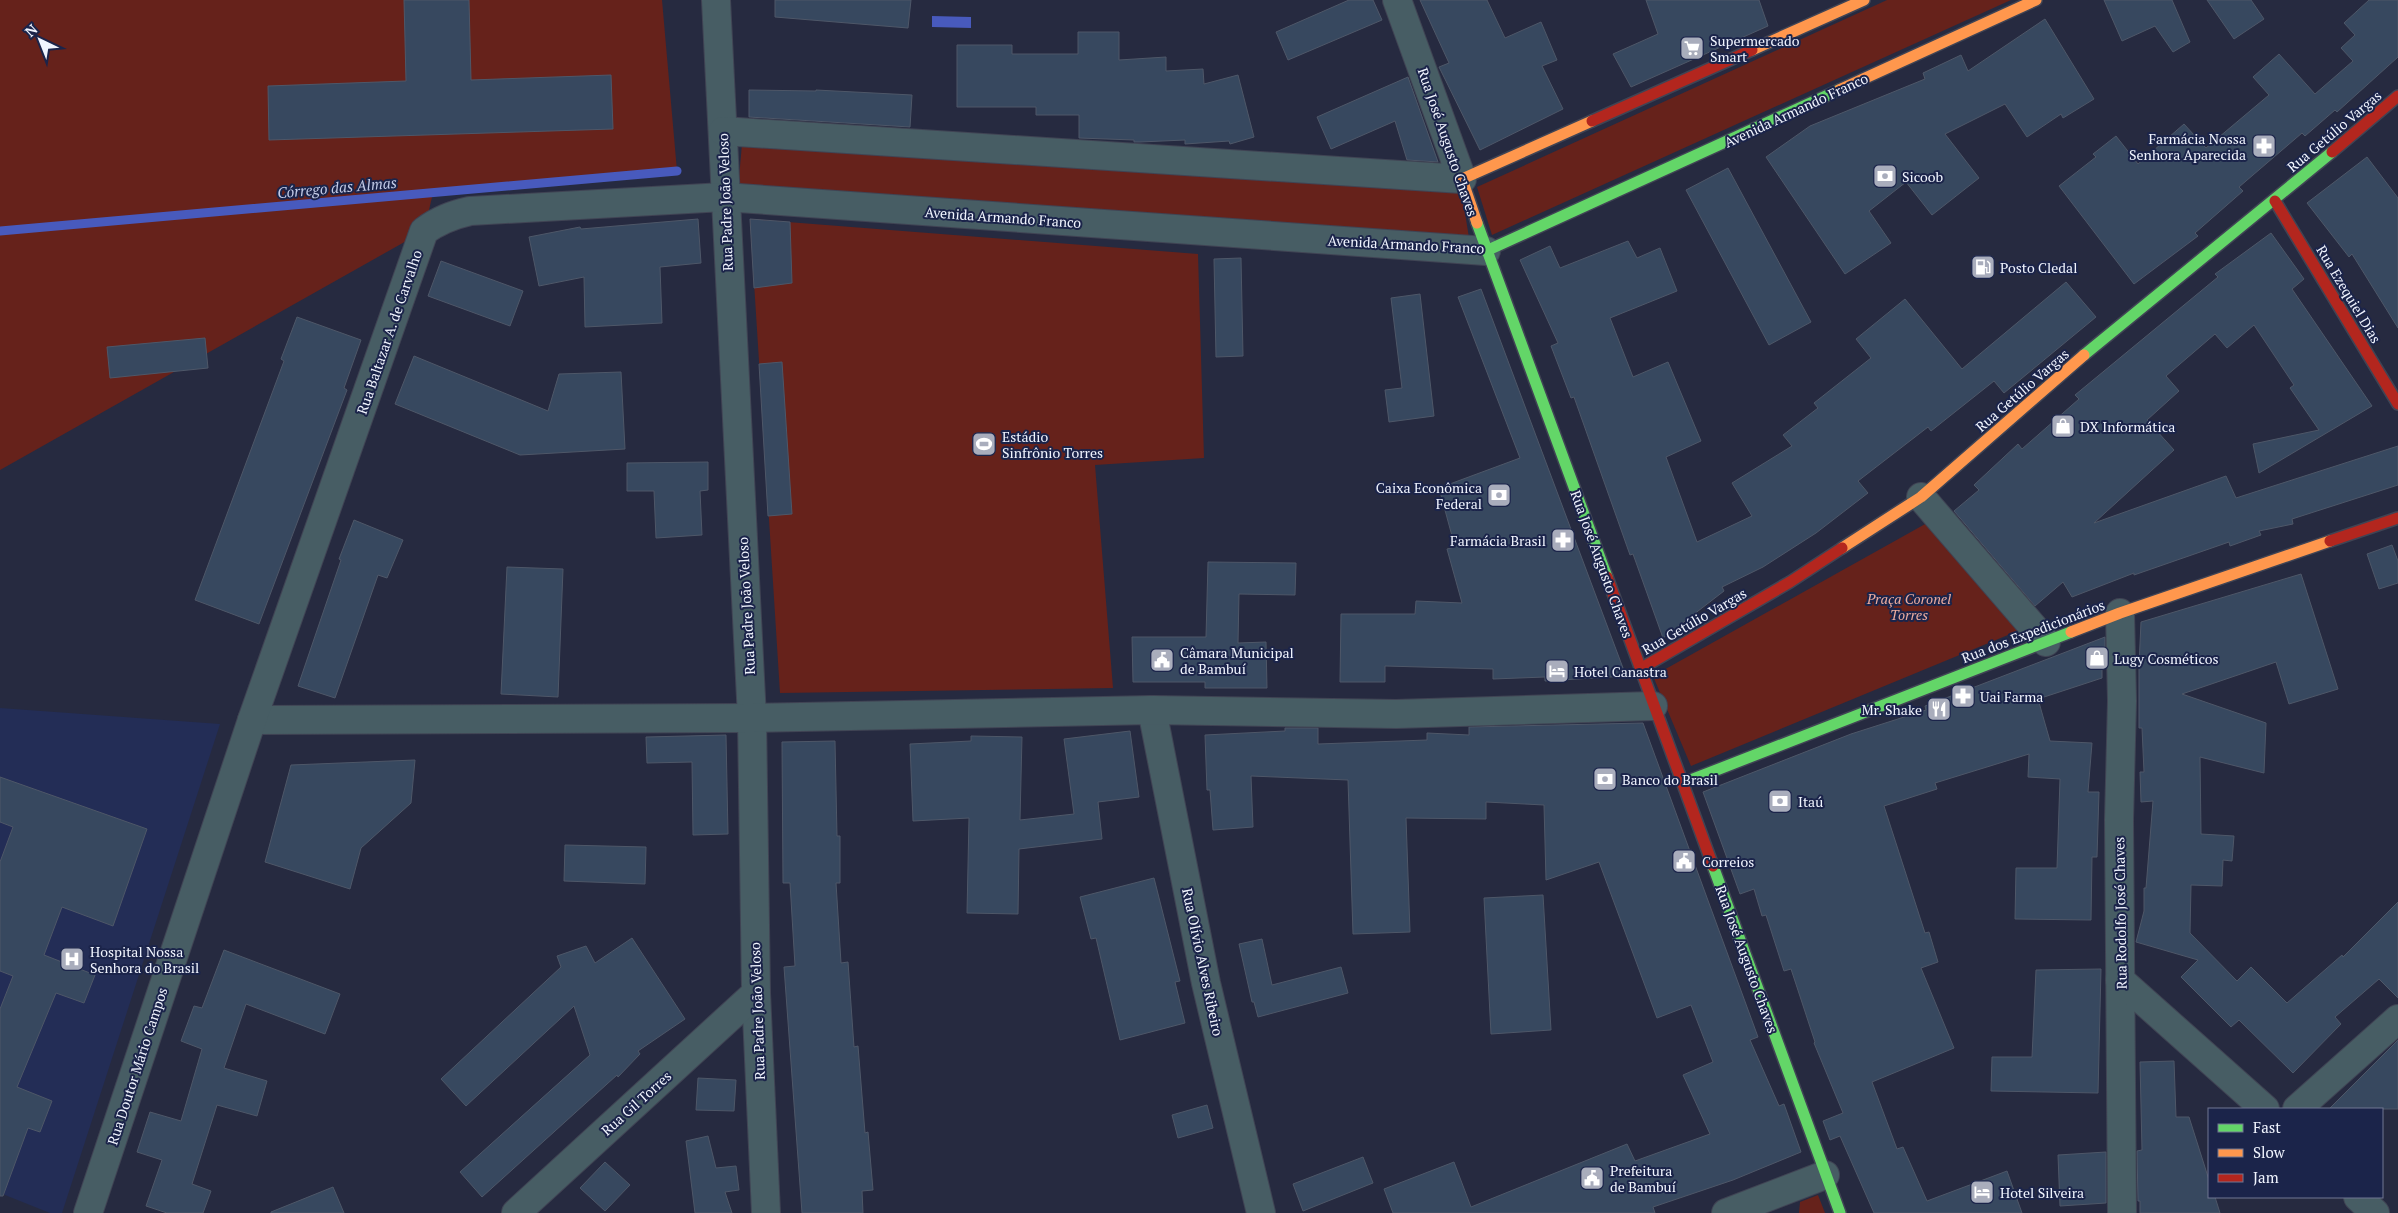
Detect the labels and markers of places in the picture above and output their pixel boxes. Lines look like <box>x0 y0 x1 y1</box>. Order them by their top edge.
place label: Supermercado Smart <box>1710 31 1800 66</box>
supermarket icon: Supermercado Smart <box>1679 35 1705 61</box>
place label: Farmácia Nossa Senhora Aparecida <box>2129 129 2246 164</box>
pharmacy icon: Farmácia Nossa Senhora Aparecida <box>2251 133 2277 159</box>
bank icon: Sicoob <box>1872 163 1898 189</box>
place label: Sicoob <box>1902 167 1943 186</box>
fuel station icon: Posto Cledal <box>1970 254 1996 280</box>
place label: Posto Cledal <box>2000 258 2077 277</box>
shop icon: DX Informática <box>2050 413 2076 439</box>
place label: DX Informática <box>2080 417 2175 436</box>
place label: Estádio Sinfrônio Torres <box>1002 427 1103 462</box>
sports icon: Estádio Sinfrônio Torres <box>971 431 997 457</box>
place label: Caixa Econômica Federal <box>1376 478 1482 513</box>
bank icon: Caixa Econômica Federal <box>1486 482 1512 508</box>
pharmacy icon: Farmácia Brasil <box>1550 527 1576 553</box>
place label: Farmácia Brasil <box>1450 531 1546 550</box>
place label: Câmara Municipal de Bambuí <box>1180 643 1294 678</box>
shop icon: Lugy Cosméticos <box>2084 645 2110 671</box>
public building icon: Câmara Municipal de Bambuí <box>1149 647 1175 673</box>
place label: Lugy Cosméticos <box>2114 649 2219 668</box>
hotel icon: Hotel Canastra <box>1544 658 1570 684</box>
place label: Hotel Canastra <box>1574 662 1667 681</box>
pharmacy icon: Uai Farma <box>1950 683 1976 709</box>
place label: Uai Farma <box>1980 687 2043 706</box>
restaurant icon: Mr. Shake <box>1926 696 1952 722</box>
place label: Mr. Shake <box>1861 700 1922 719</box>
bank icon: Banco do Brasil <box>1592 766 1618 792</box>
place label: Banco do Brasil <box>1622 770 1718 789</box>
bank icon: Itaú <box>1767 788 1793 814</box>
place label: Itaú <box>1798 792 1823 811</box>
public building icon: Correios <box>1671 848 1697 874</box>
place label: Correios <box>1702 852 1754 871</box>
place label: Hospital Nossa Senhora do Brasil <box>90 942 199 977</box>
hospital icon: Hospital Nossa Senhora do Brasil <box>59 946 85 972</box>
place label: Prefeitura de Bambuí <box>1610 1161 1677 1196</box>
public building icon: Prefeitura de Bambuí <box>1579 1165 1605 1191</box>
hotel icon: Hotel Silveira <box>1969 1179 1995 1205</box>
place label: Hotel Silveira <box>2000 1183 2084 1202</box>

